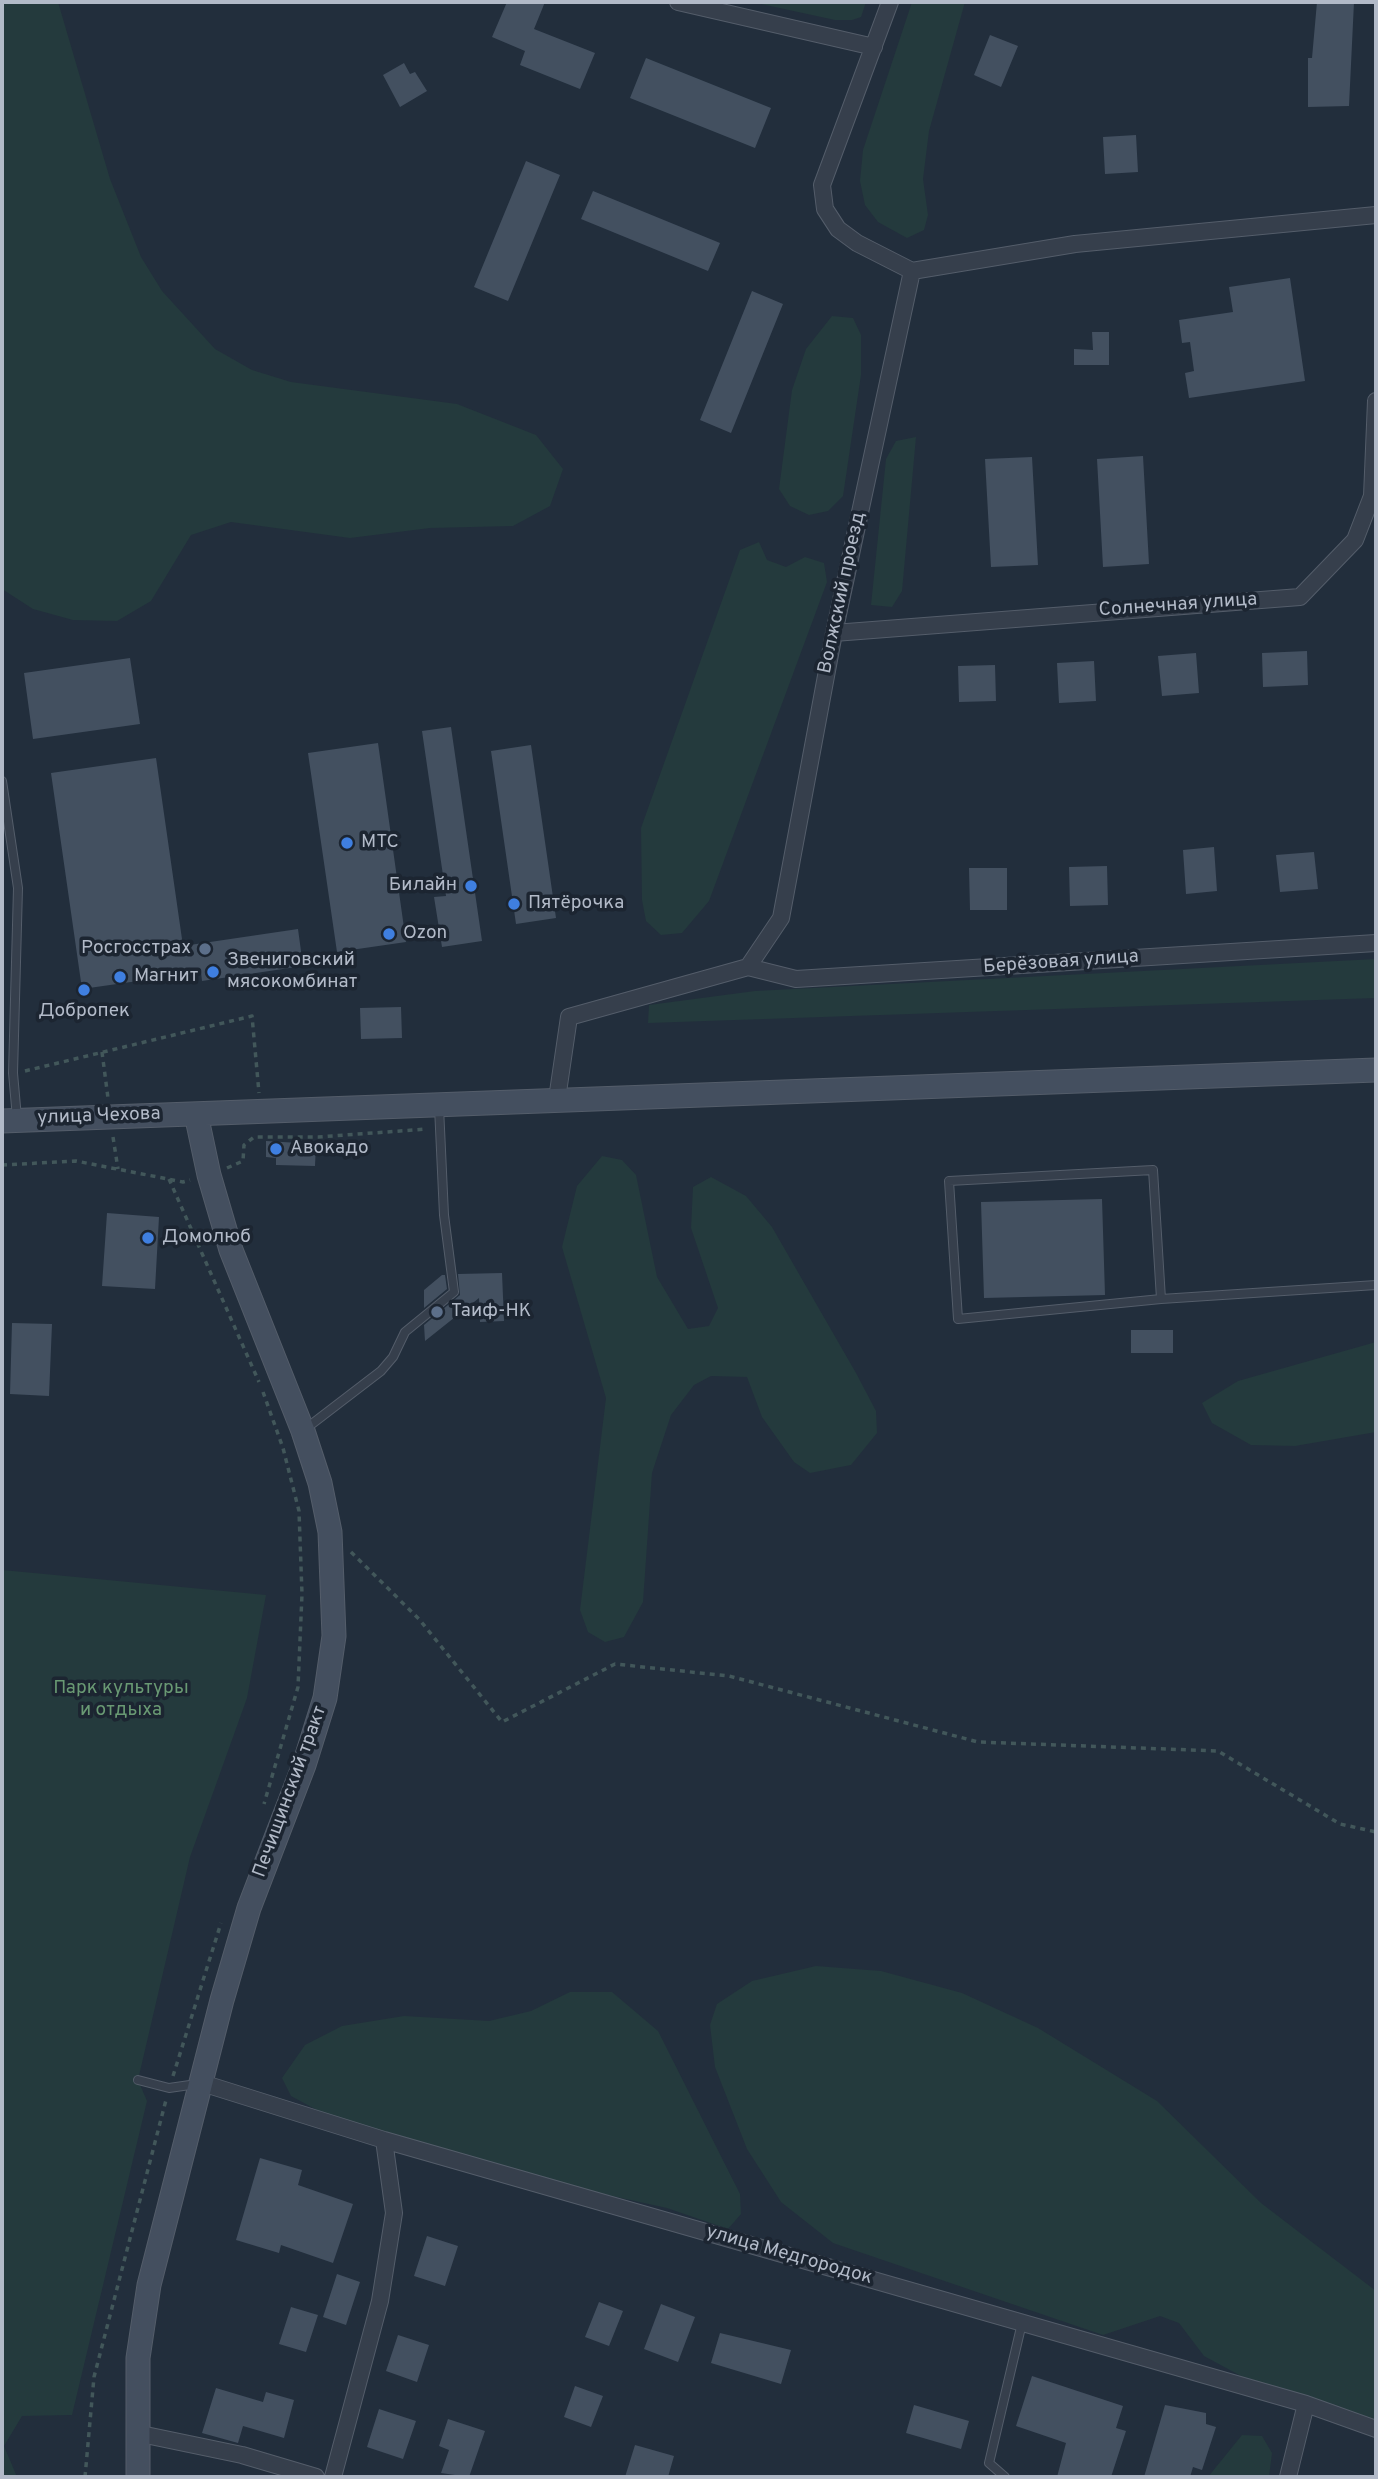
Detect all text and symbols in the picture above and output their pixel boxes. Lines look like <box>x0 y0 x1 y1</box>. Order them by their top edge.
street label: Волжский проезд <box>815 510 871 676</box>
street label: Солнечная улица <box>1098 589 1258 623</box>
place label: МТС <box>361 832 399 854</box>
marker: МТС <box>339 835 355 851</box>
place label: Билайн <box>389 875 457 897</box>
marker: Билайн <box>463 878 479 894</box>
place label: Пятёрочка <box>528 893 624 915</box>
marker: Пятёрочка <box>506 896 522 912</box>
place label: Ozon <box>403 923 447 945</box>
marker: Ozon <box>381 926 397 942</box>
place label: Росгосстрах <box>81 938 191 960</box>
marker: Росгосстрах <box>197 941 213 957</box>
street label: Берёзовая улица <box>983 946 1139 980</box>
place label: Звениговский мясокомбинат <box>227 950 357 994</box>
marker: Звениговский мясокомбинат <box>205 964 221 980</box>
place label: Магнит <box>134 966 198 988</box>
marker: Магнит <box>112 969 128 985</box>
marker: Добропек <box>76 982 92 998</box>
place label: Добропек <box>38 1001 130 1023</box>
street label: улица Чехова <box>37 1103 161 1131</box>
place label: Авокадо <box>290 1138 368 1160</box>
marker: Авокадо <box>268 1141 284 1157</box>
place label: Домолюб <box>162 1227 251 1249</box>
marker: Домолюб <box>140 1230 156 1246</box>
place label: Таиф-НК <box>451 1301 531 1323</box>
marker: Таиф-НК <box>429 1304 445 1320</box>
park label: Парк культуры и отдыха <box>53 1678 189 1722</box>
street label: Печищинский тракт <box>249 1703 333 1881</box>
street label: улица Медгородок <box>703 2221 875 2291</box>

